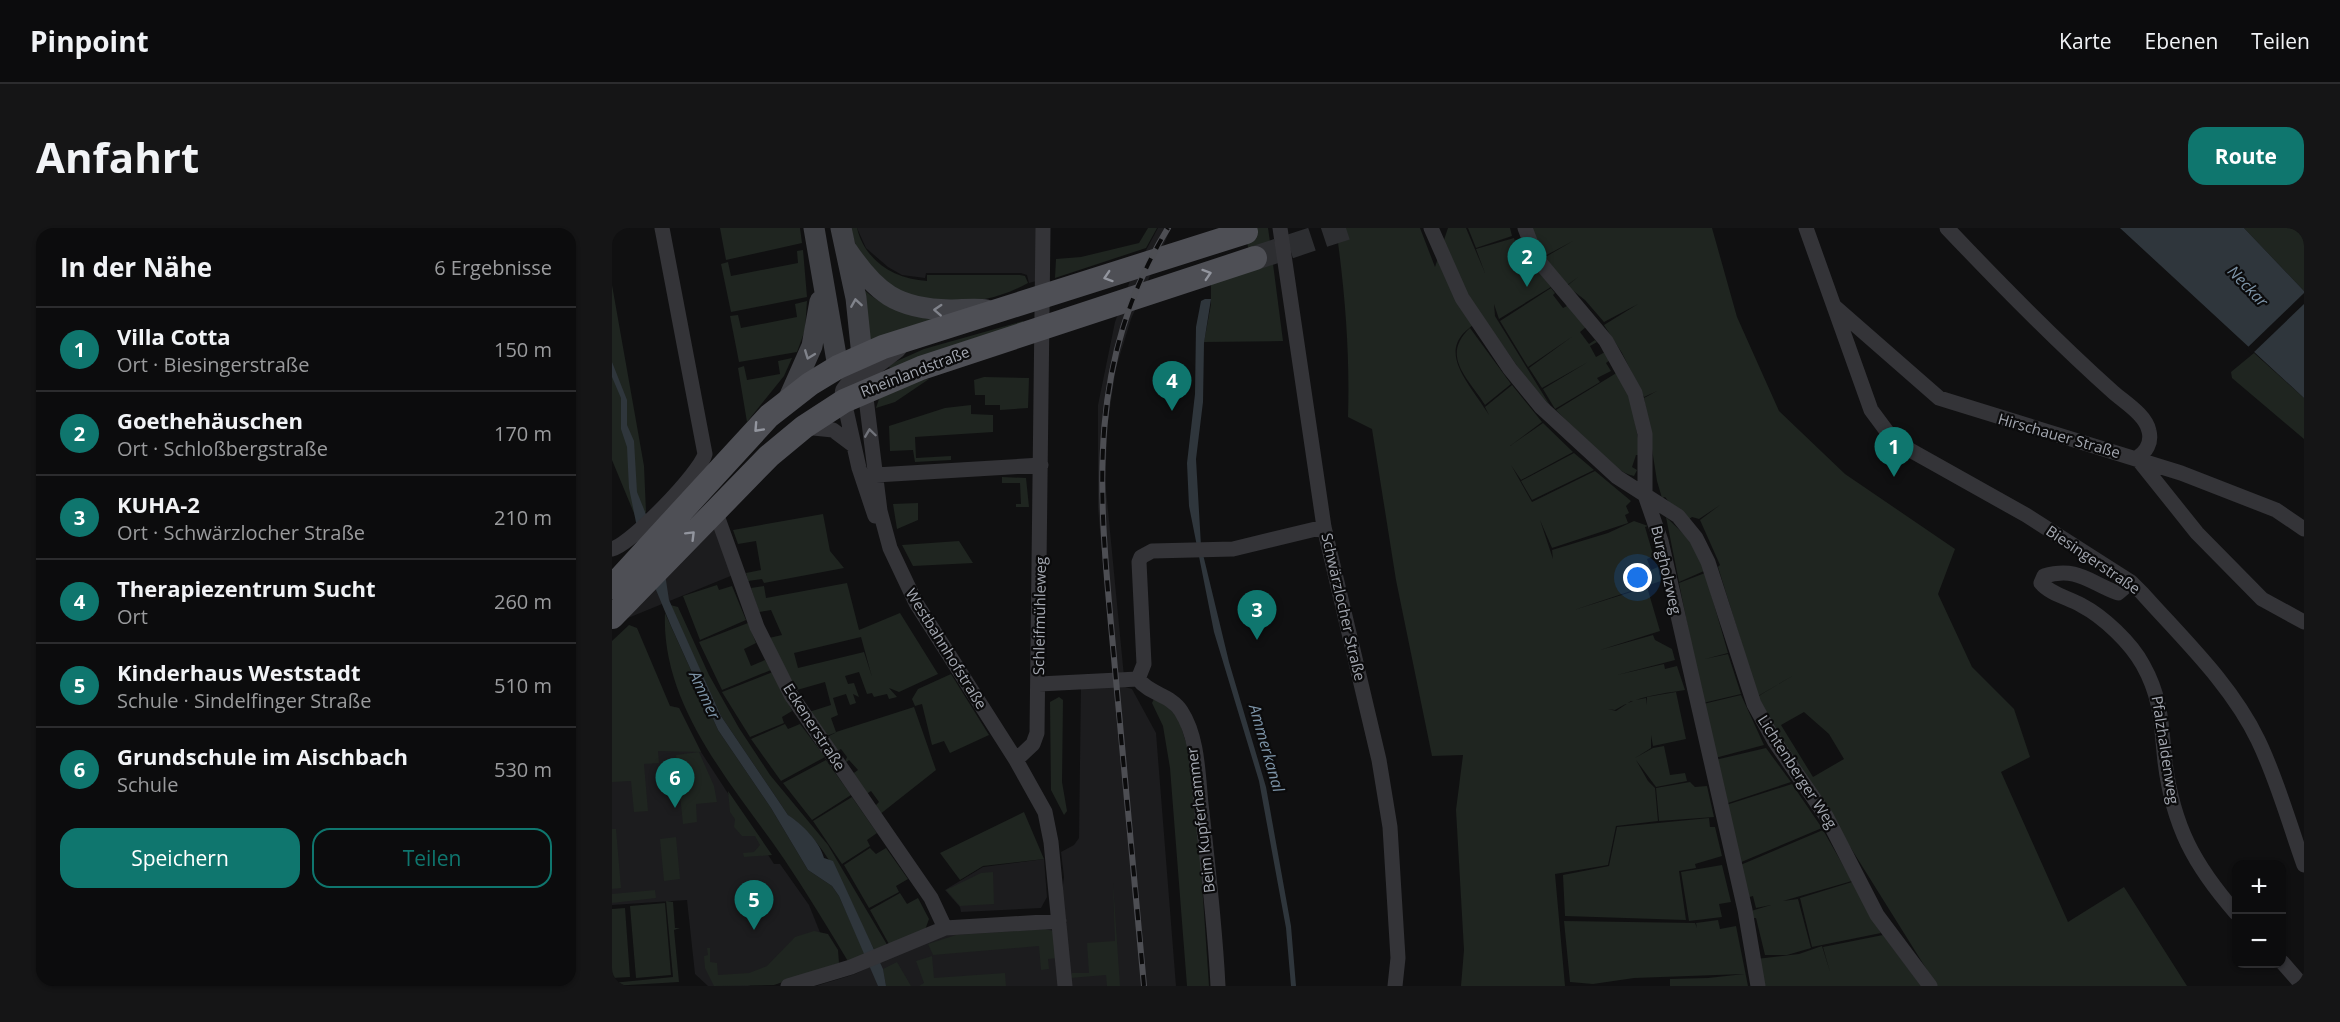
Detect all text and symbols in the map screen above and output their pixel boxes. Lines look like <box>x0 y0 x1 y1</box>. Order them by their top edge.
text: Pinpoint <box>30 22 149 60</box>
text: Karte <box>2059 27 2112 55</box>
text: Ebenen <box>2145 27 2218 55</box>
text: Teilen <box>2251 27 2310 55</box>
button: Route <box>2188 127 2304 185</box>
text: Anfahrt <box>36 128 199 185</box>
pin: 2 <box>1508 238 1546 287</box>
text: In der Nähe <box>60 249 212 285</box>
text: 6 Ergebnisse <box>434 254 552 281</box>
water label: Neckar <box>2223 260 2274 312</box>
one-way arrow <box>1201 268 1212 281</box>
one-way arrow <box>1103 269 1114 282</box>
one-way arrow <box>851 298 863 307</box>
one-way arrow <box>934 303 943 316</box>
text: Villa Cotta <box>117 321 230 351</box>
text: 1 <box>74 336 85 363</box>
text: 150 m <box>494 336 552 363</box>
street label: Rheinlandstraße <box>857 341 972 401</box>
one-way arrow <box>803 349 816 359</box>
text: Ort · Biesingerstraße <box>117 351 309 378</box>
pin: 4 <box>1152 362 1192 411</box>
text: Goethehäuschen <box>117 405 303 435</box>
street label: Hirschauer Straße <box>1996 408 2123 462</box>
text: 2 <box>74 420 85 447</box>
text: 170 m <box>494 420 552 447</box>
one-way arrow <box>754 421 765 431</box>
one-way arrow <box>865 428 877 437</box>
pin: 1 <box>1874 428 1914 477</box>
text: Ort · Schloßbergstraße <box>117 435 328 462</box>
text: KUHA-2 <box>117 489 200 519</box>
text: 3 <box>74 504 85 531</box>
text: 210 m <box>494 504 552 531</box>
text: Ort · Schwärzlocher Straße <box>117 519 365 546</box>
street label: Biesingerstraße <box>2043 520 2145 598</box>
street label: Burgholzweg <box>1647 523 1687 616</box>
one-way arrow <box>684 531 694 542</box>
street label: Schwärzlocher Straße <box>1317 531 1371 683</box>
street label: Schleifmühleweg <box>1028 557 1050 675</box>
your location <box>1623 563 1652 592</box>
text: Therapiezentrum Sucht <box>117 573 376 603</box>
street label: Westbahnhofstraße <box>902 584 992 713</box>
text: 4 <box>74 588 85 615</box>
text: 260 m <box>494 588 552 615</box>
pin: 3 <box>1238 590 1276 640</box>
text: Ort <box>117 603 148 630</box>
text: Kinderhaus Weststadt <box>117 657 361 687</box>
water label: Ammer <box>684 666 726 723</box>
text: 5 <box>74 672 85 699</box>
text: 510 m <box>494 672 552 699</box>
street label: Eckenerstraße <box>779 679 851 774</box>
text: Schule · Sindelfinger Straße <box>117 687 371 714</box>
street label: Pfalzhaldenweg <box>2148 694 2184 806</box>
water label: Ammerkanal <box>1244 701 1290 795</box>
street label: Lichtenberger Weg <box>1754 711 1842 832</box>
text: Grundschule im Aischbach <box>117 741 408 771</box>
street label: Beim Kupferhammer <box>1181 746 1219 894</box>
text: 6 <box>74 756 85 783</box>
text: 530 m <box>494 756 552 783</box>
pin: 6 <box>656 758 694 808</box>
text: Schule <box>117 771 178 798</box>
button: Speichern <box>60 828 300 888</box>
button: Teilen <box>312 828 552 888</box>
map controls <box>2232 860 2286 968</box>
button: + <box>2232 860 2286 914</box>
pin: 5 <box>734 880 774 930</box>
button: − <box>2232 914 2286 968</box>

